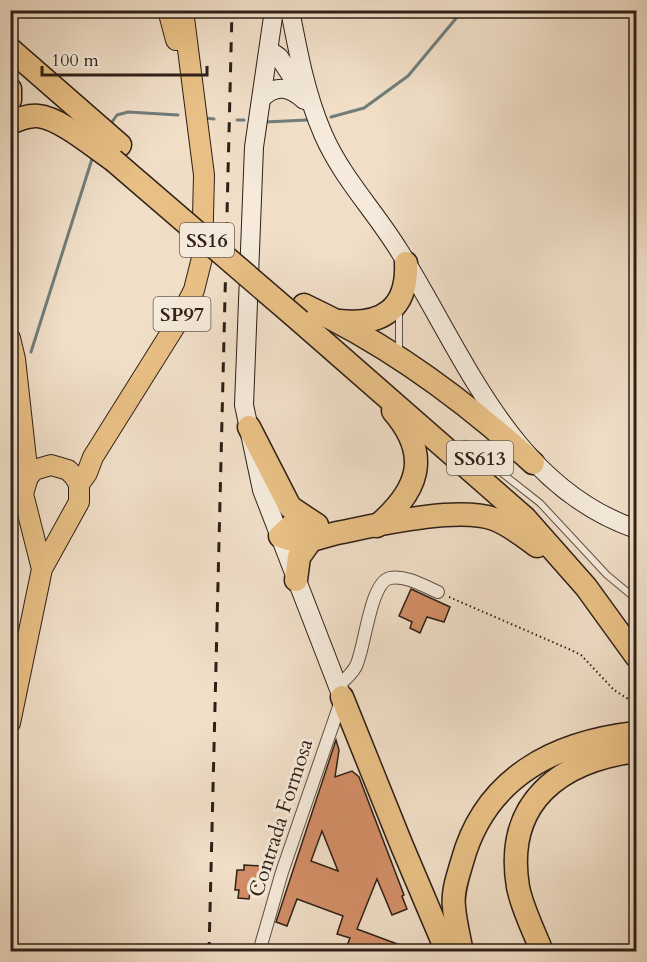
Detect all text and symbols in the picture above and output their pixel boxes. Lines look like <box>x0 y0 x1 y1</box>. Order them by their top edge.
scale bar <box>42 39 207 77</box>
text: 100 m <box>51 48 99 73</box>
road number: SS16 <box>180 223 234 257</box>
road number: SP97 <box>154 297 210 331</box>
road number: SS613 <box>447 441 513 475</box>
street label: Contrada Formosa <box>242 735 320 901</box>

